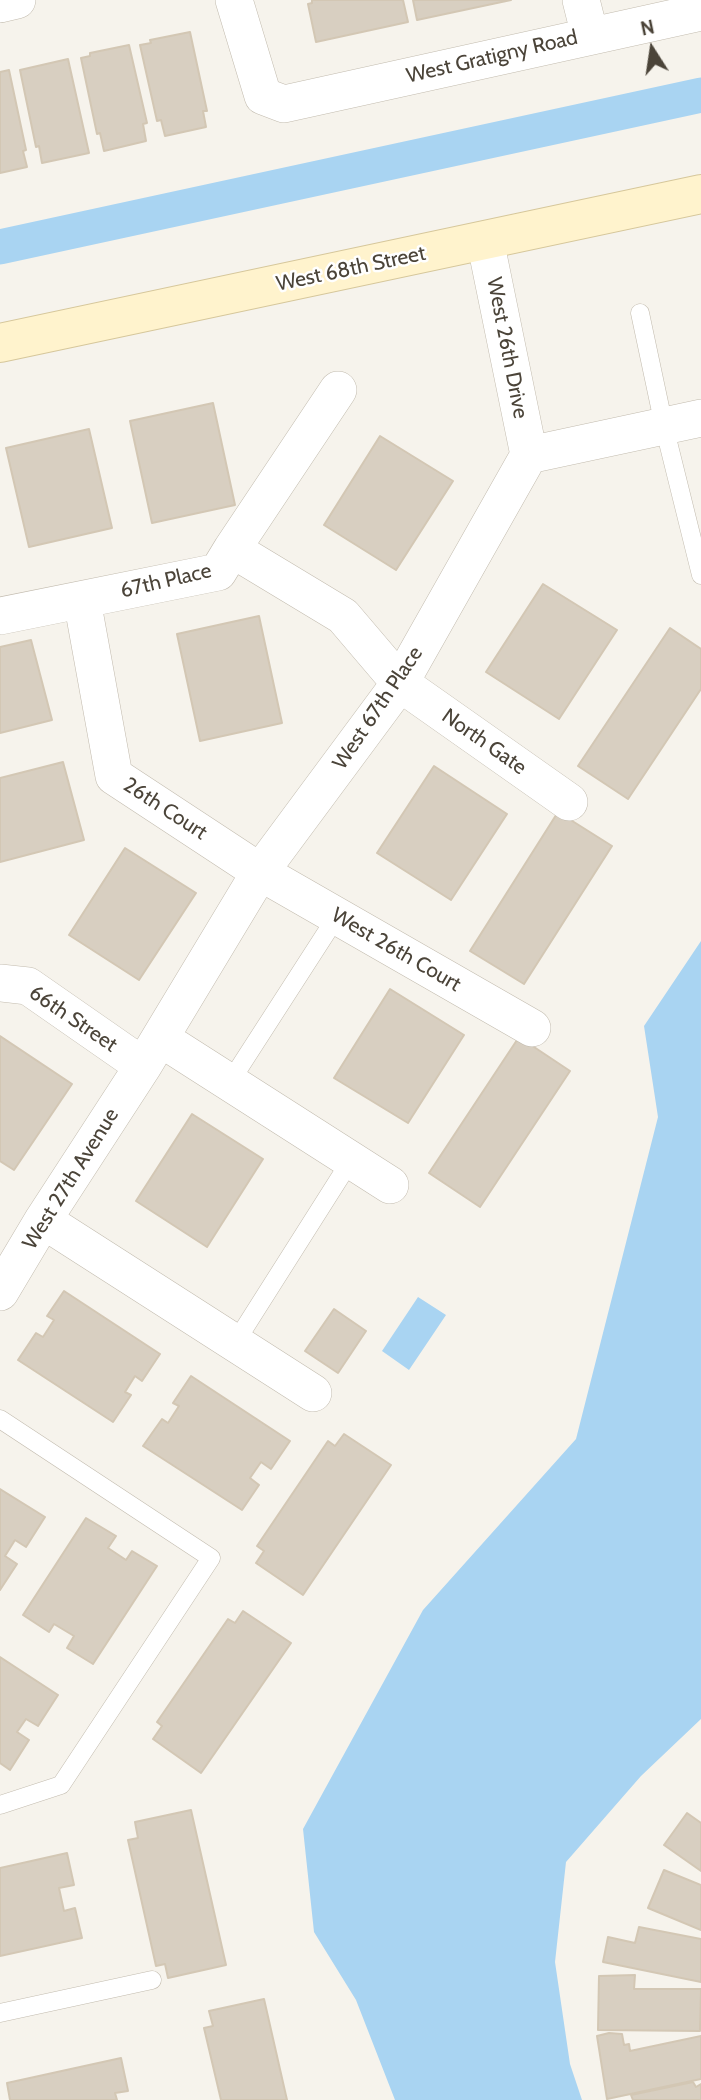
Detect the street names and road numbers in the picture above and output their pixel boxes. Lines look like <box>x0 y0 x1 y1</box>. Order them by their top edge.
street label: West Gratigny Road <box>404 25 580 89</box>
street label: West 68th Street <box>274 241 428 297</box>
street label: West 26th Drive <box>481 275 533 421</box>
street label: 67th Place <box>118 558 214 604</box>
street label: West 67th Place <box>328 642 428 774</box>
street label: North Gate <box>437 704 531 780</box>
street label: 26th Court <box>118 773 212 845</box>
street label: West 26th Court <box>327 903 465 997</box>
street label: 66th Street <box>24 980 122 1058</box>
street label: West 27th Avenue <box>17 1104 125 1254</box>

